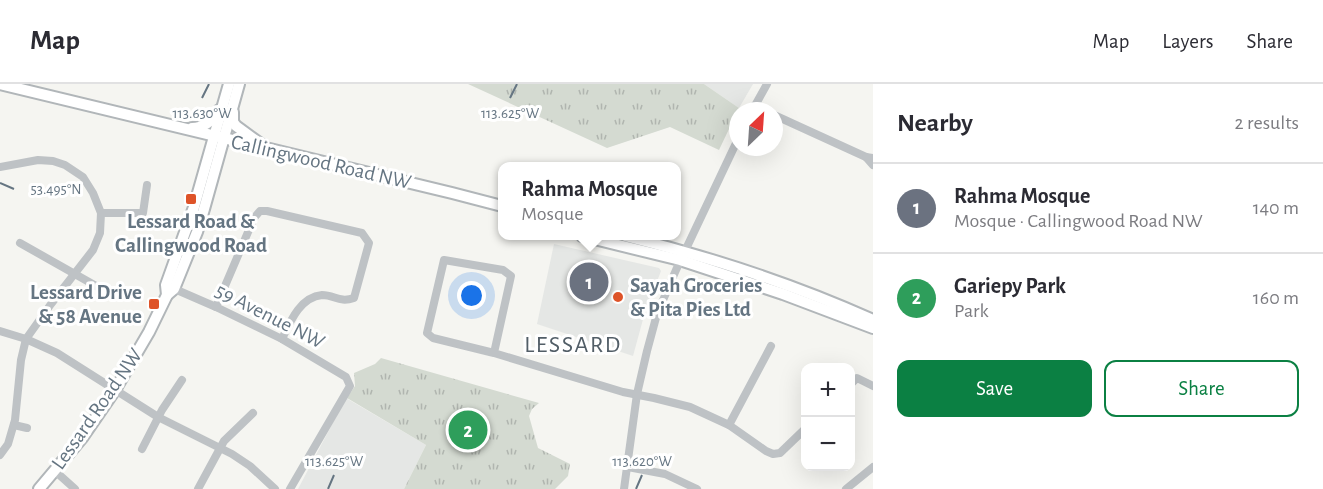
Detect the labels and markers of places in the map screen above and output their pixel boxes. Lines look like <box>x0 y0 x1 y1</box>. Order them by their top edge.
marker: Lessard Road & Callingwood Road <box>184 192 198 206</box>
place label: Lessard Road & Callingwood Road <box>115 211 267 256</box>
pin: 1 <box>570 260 608 304</box>
place label: Sayah Groceries & Pita Pies Ltd <box>630 275 762 320</box>
place label: Lessard Drive & 58 Avenue <box>30 282 142 327</box>
marker: Sayah Groceries & Pita Pies Ltd <box>611 290 625 304</box>
marker: Lessard Drive & 58 Avenue <box>147 297 161 311</box>
pin: 2 <box>448 408 488 452</box>

